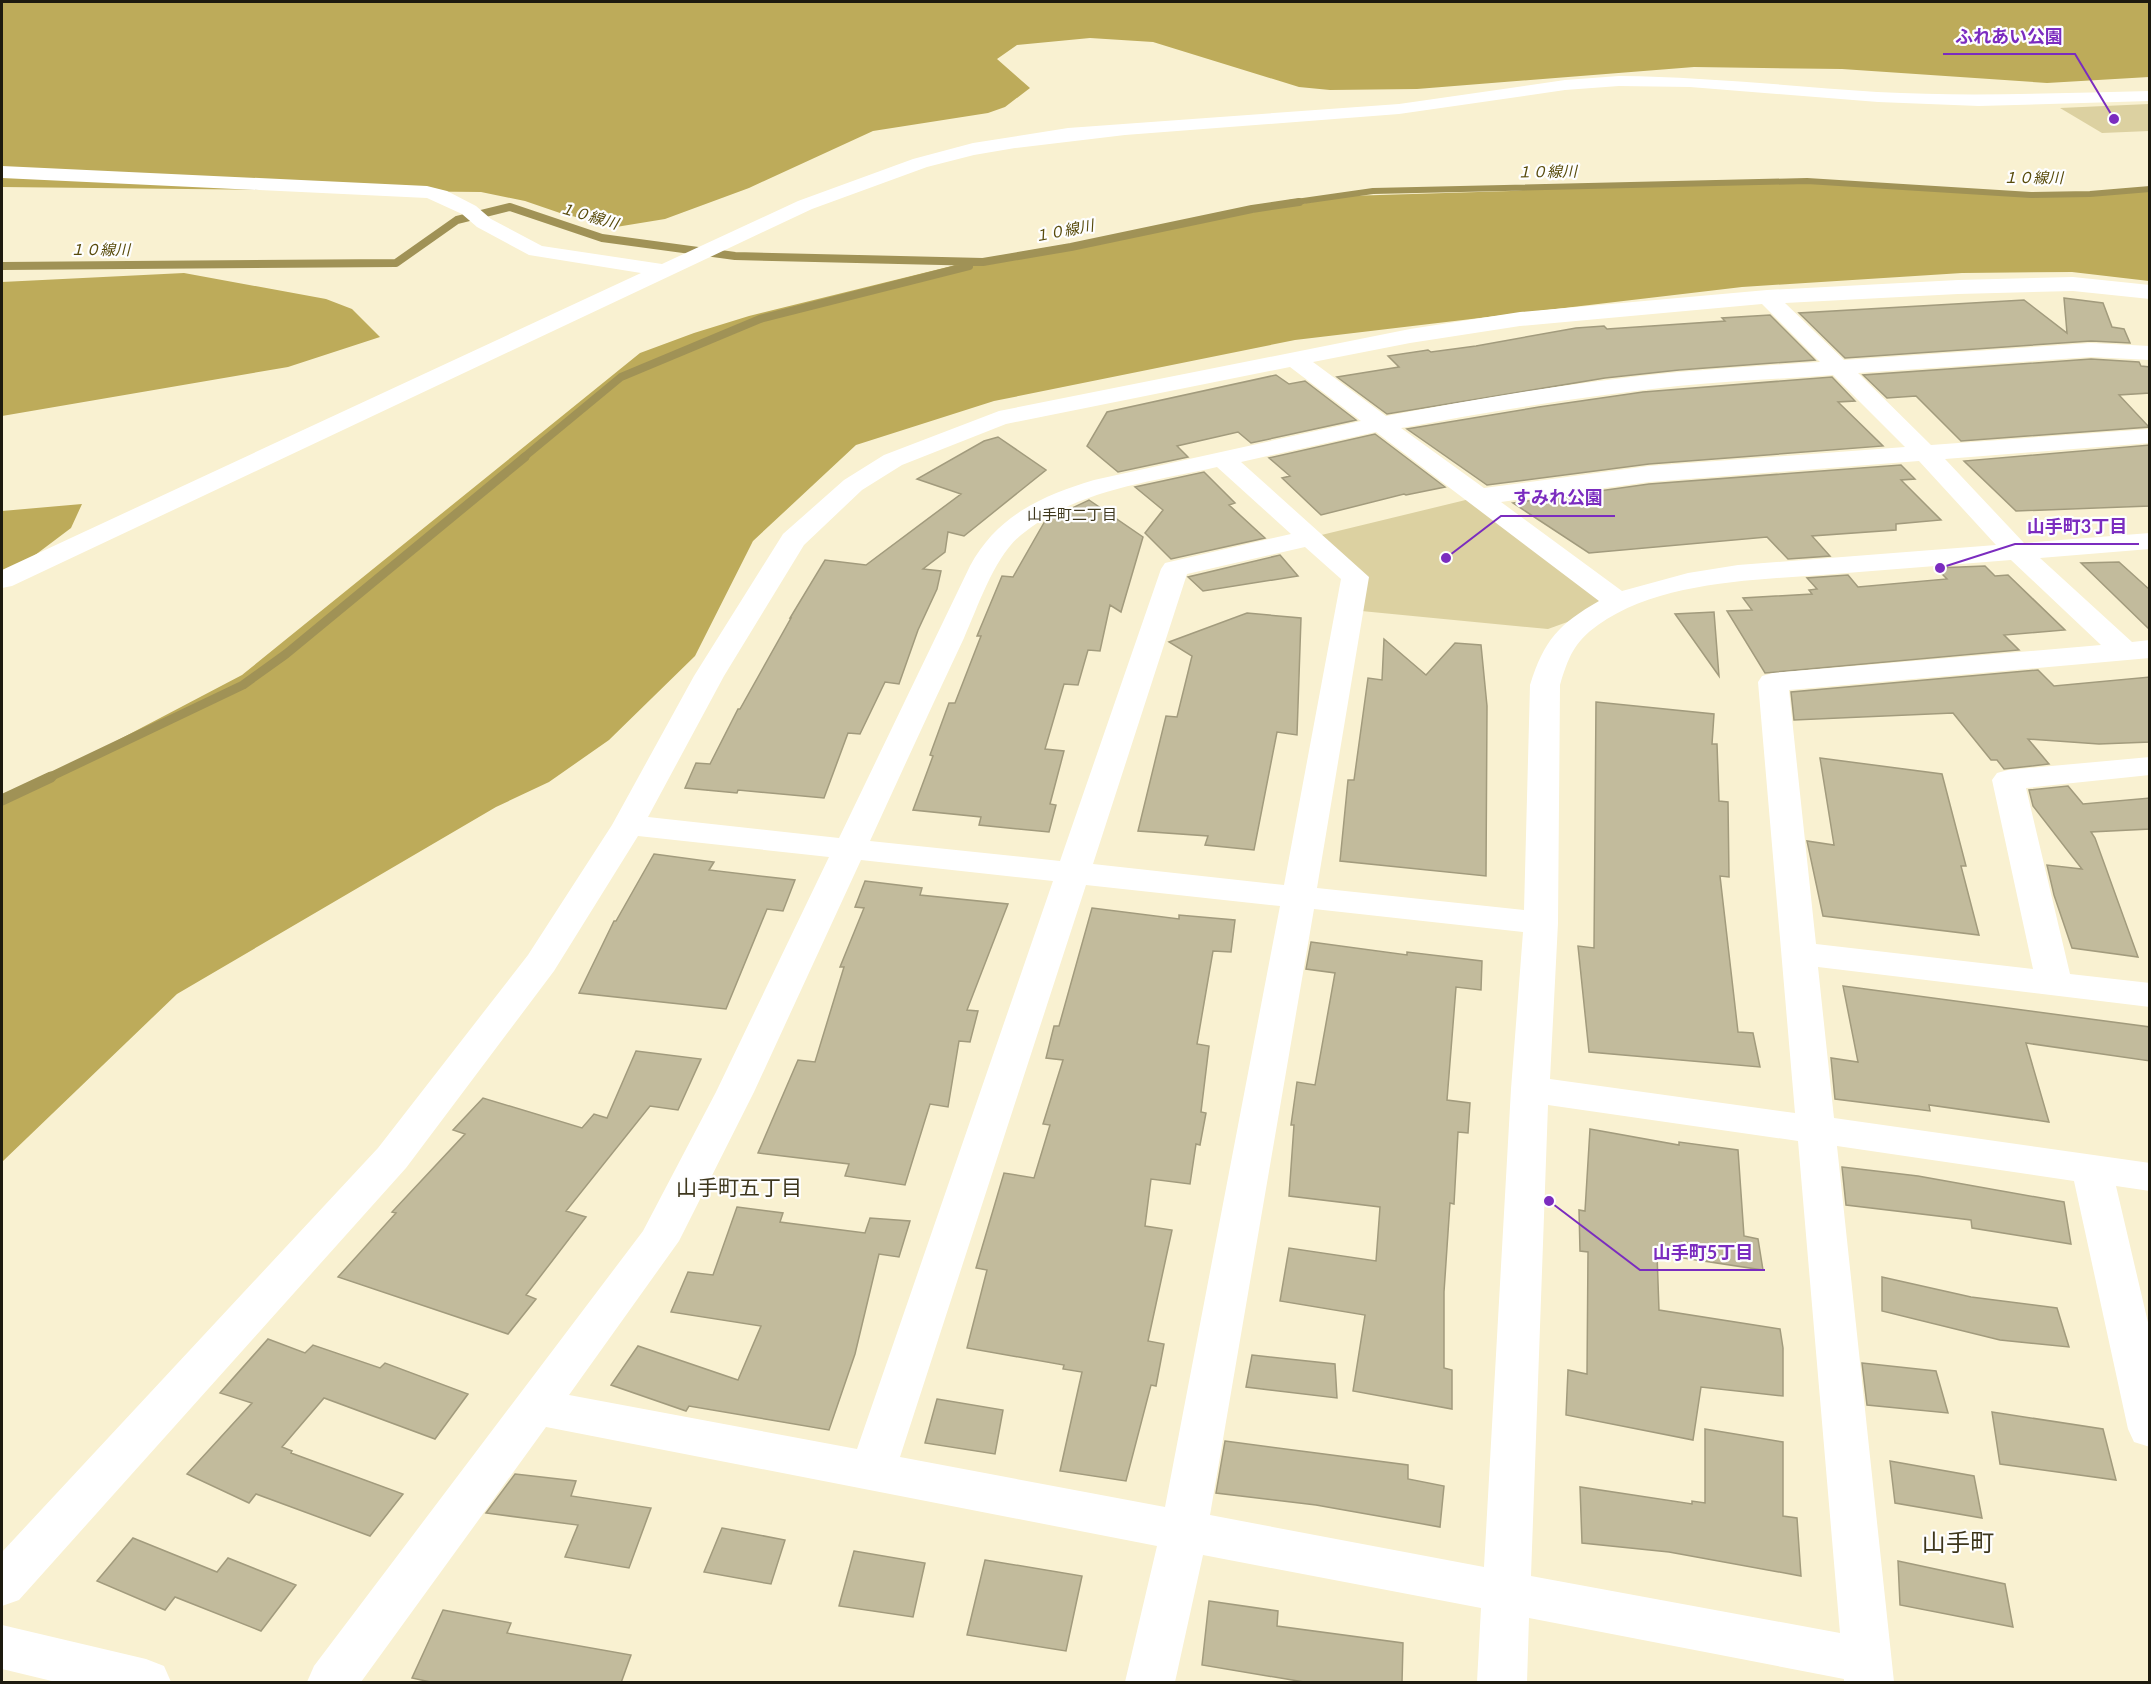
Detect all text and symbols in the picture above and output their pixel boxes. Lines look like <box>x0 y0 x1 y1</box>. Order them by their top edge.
callout: ふれあい公園 <box>1943 18 2075 54</box>
text: ふれあい公園 <box>1955 25 2063 47</box>
water label: １０線川 <box>1517 161 1579 181</box>
water label: １０線川 <box>2003 168 2065 186</box>
water label: １０線川 <box>558 198 623 233</box>
water label: １０線川 <box>1033 215 1097 245</box>
water label: １０線川 <box>70 240 132 258</box>
callout: すみれ公園 <box>1501 480 1615 516</box>
text: すみれ公園 <box>1513 486 1603 508</box>
district label: 山手町二丁目 <box>1027 505 1117 523</box>
callout: 山手町3丁目 <box>2015 508 2139 544</box>
text: 山手町3丁目 <box>2027 515 2127 537</box>
district label: 山手町五丁目 <box>676 1174 802 1199</box>
callout: 山手町5丁目 <box>1640 1234 1765 1270</box>
text: 山手町5丁目 <box>1653 1241 1753 1263</box>
district label: 山手町 <box>1922 1527 1994 1556</box>

